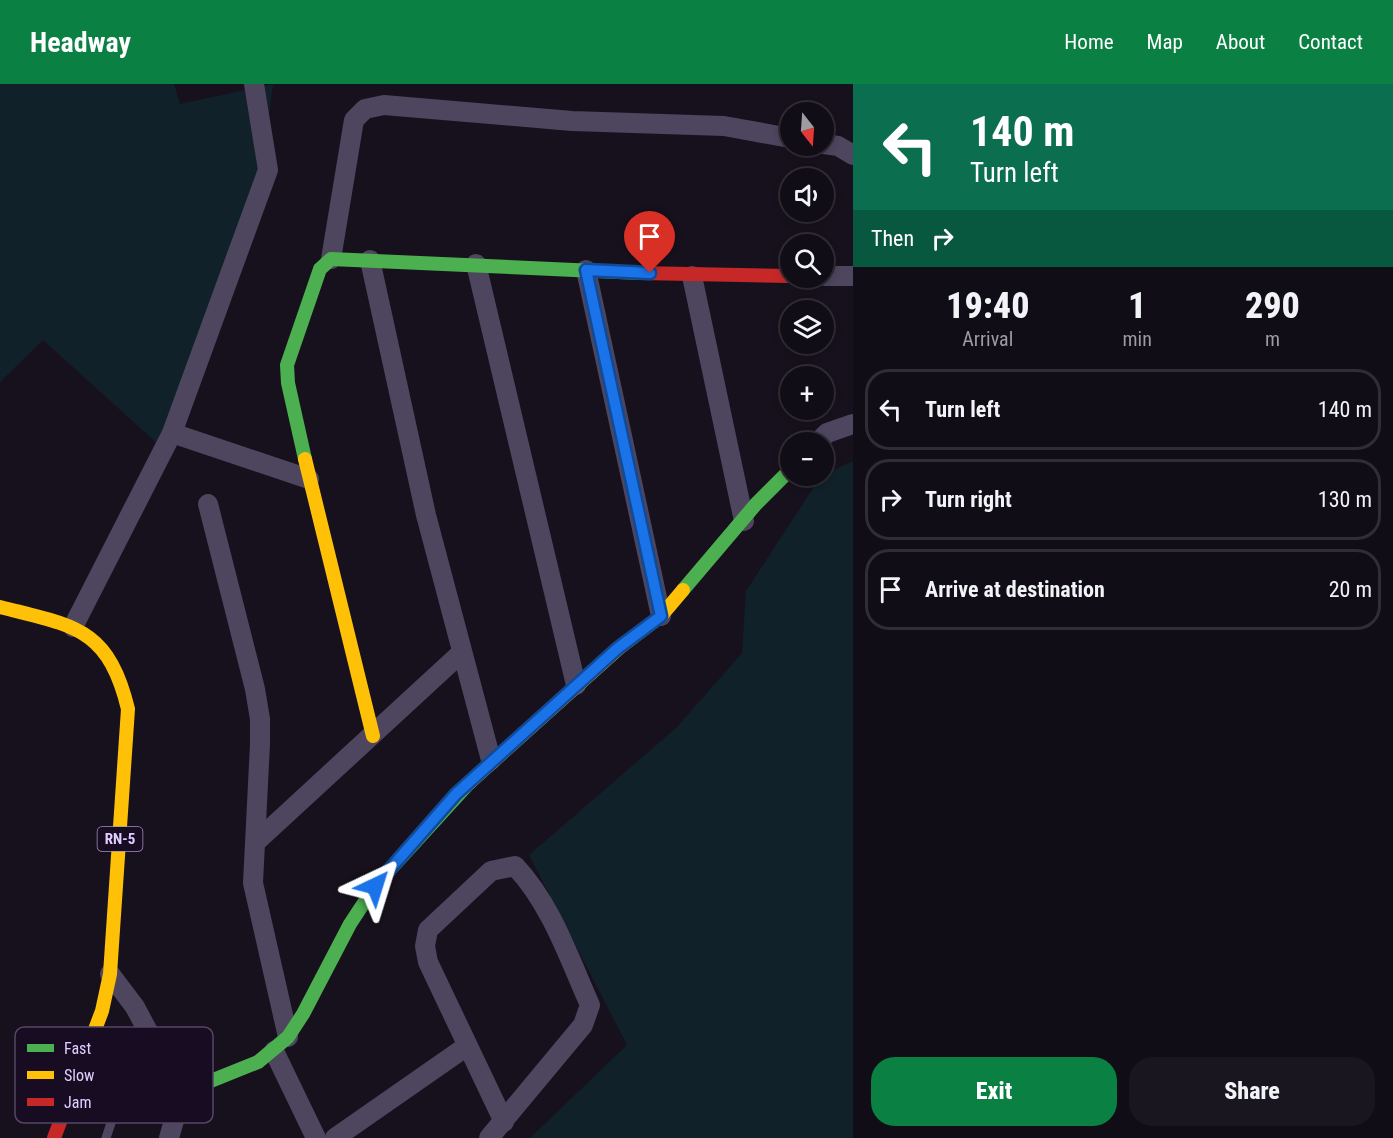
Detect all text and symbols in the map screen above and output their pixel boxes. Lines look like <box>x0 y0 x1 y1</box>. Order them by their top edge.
text: Headway <box>30 26 131 59</box>
text: Home <box>1064 30 1114 54</box>
text: Map <box>1147 30 1183 54</box>
text: About <box>1216 30 1265 54</box>
text: Contact <box>1298 30 1363 54</box>
north arrow <box>780 102 834 156</box>
map controls <box>780 102 834 486</box>
text: 140 m <box>970 107 1075 156</box>
icon: left <box>871 108 949 186</box>
text: Turn left <box>970 157 1059 189</box>
button: sound <box>780 168 834 222</box>
pin <box>624 211 675 273</box>
icon: arrive <box>633 220 666 253</box>
icon: right <box>926 222 959 255</box>
text: Then <box>871 226 914 251</box>
button: search <box>780 234 834 288</box>
text: 19:40 <box>946 285 1029 327</box>
text: 1 <box>1128 285 1146 327</box>
text: 290 <box>1245 285 1300 327</box>
button: layers <box>780 300 834 354</box>
text: Arrival <box>962 327 1013 351</box>
text: min <box>1123 327 1152 351</box>
text: m <box>1265 327 1280 351</box>
button: + <box>780 366 834 420</box>
icon: left <box>874 393 907 426</box>
text: Turn left <box>925 397 1000 422</box>
text: 140 m <box>1318 397 1372 422</box>
button: − <box>780 432 834 486</box>
icon: right <box>874 483 907 516</box>
text: Turn right <box>925 487 1012 512</box>
text: 130 m <box>1318 487 1372 512</box>
icon: arrive <box>874 573 907 606</box>
text: Arrive at destination <box>925 577 1105 602</box>
text: 20 m <box>1329 577 1372 602</box>
road number: RN-5 <box>98 827 142 851</box>
position arrow <box>343 854 407 918</box>
legend <box>15 1027 213 1123</box>
text: Fast <box>64 1039 91 1058</box>
button: Exit <box>871 1057 1117 1126</box>
button: Share <box>1129 1057 1375 1126</box>
text: Slow <box>64 1066 94 1085</box>
text: Jam <box>64 1093 91 1112</box>

